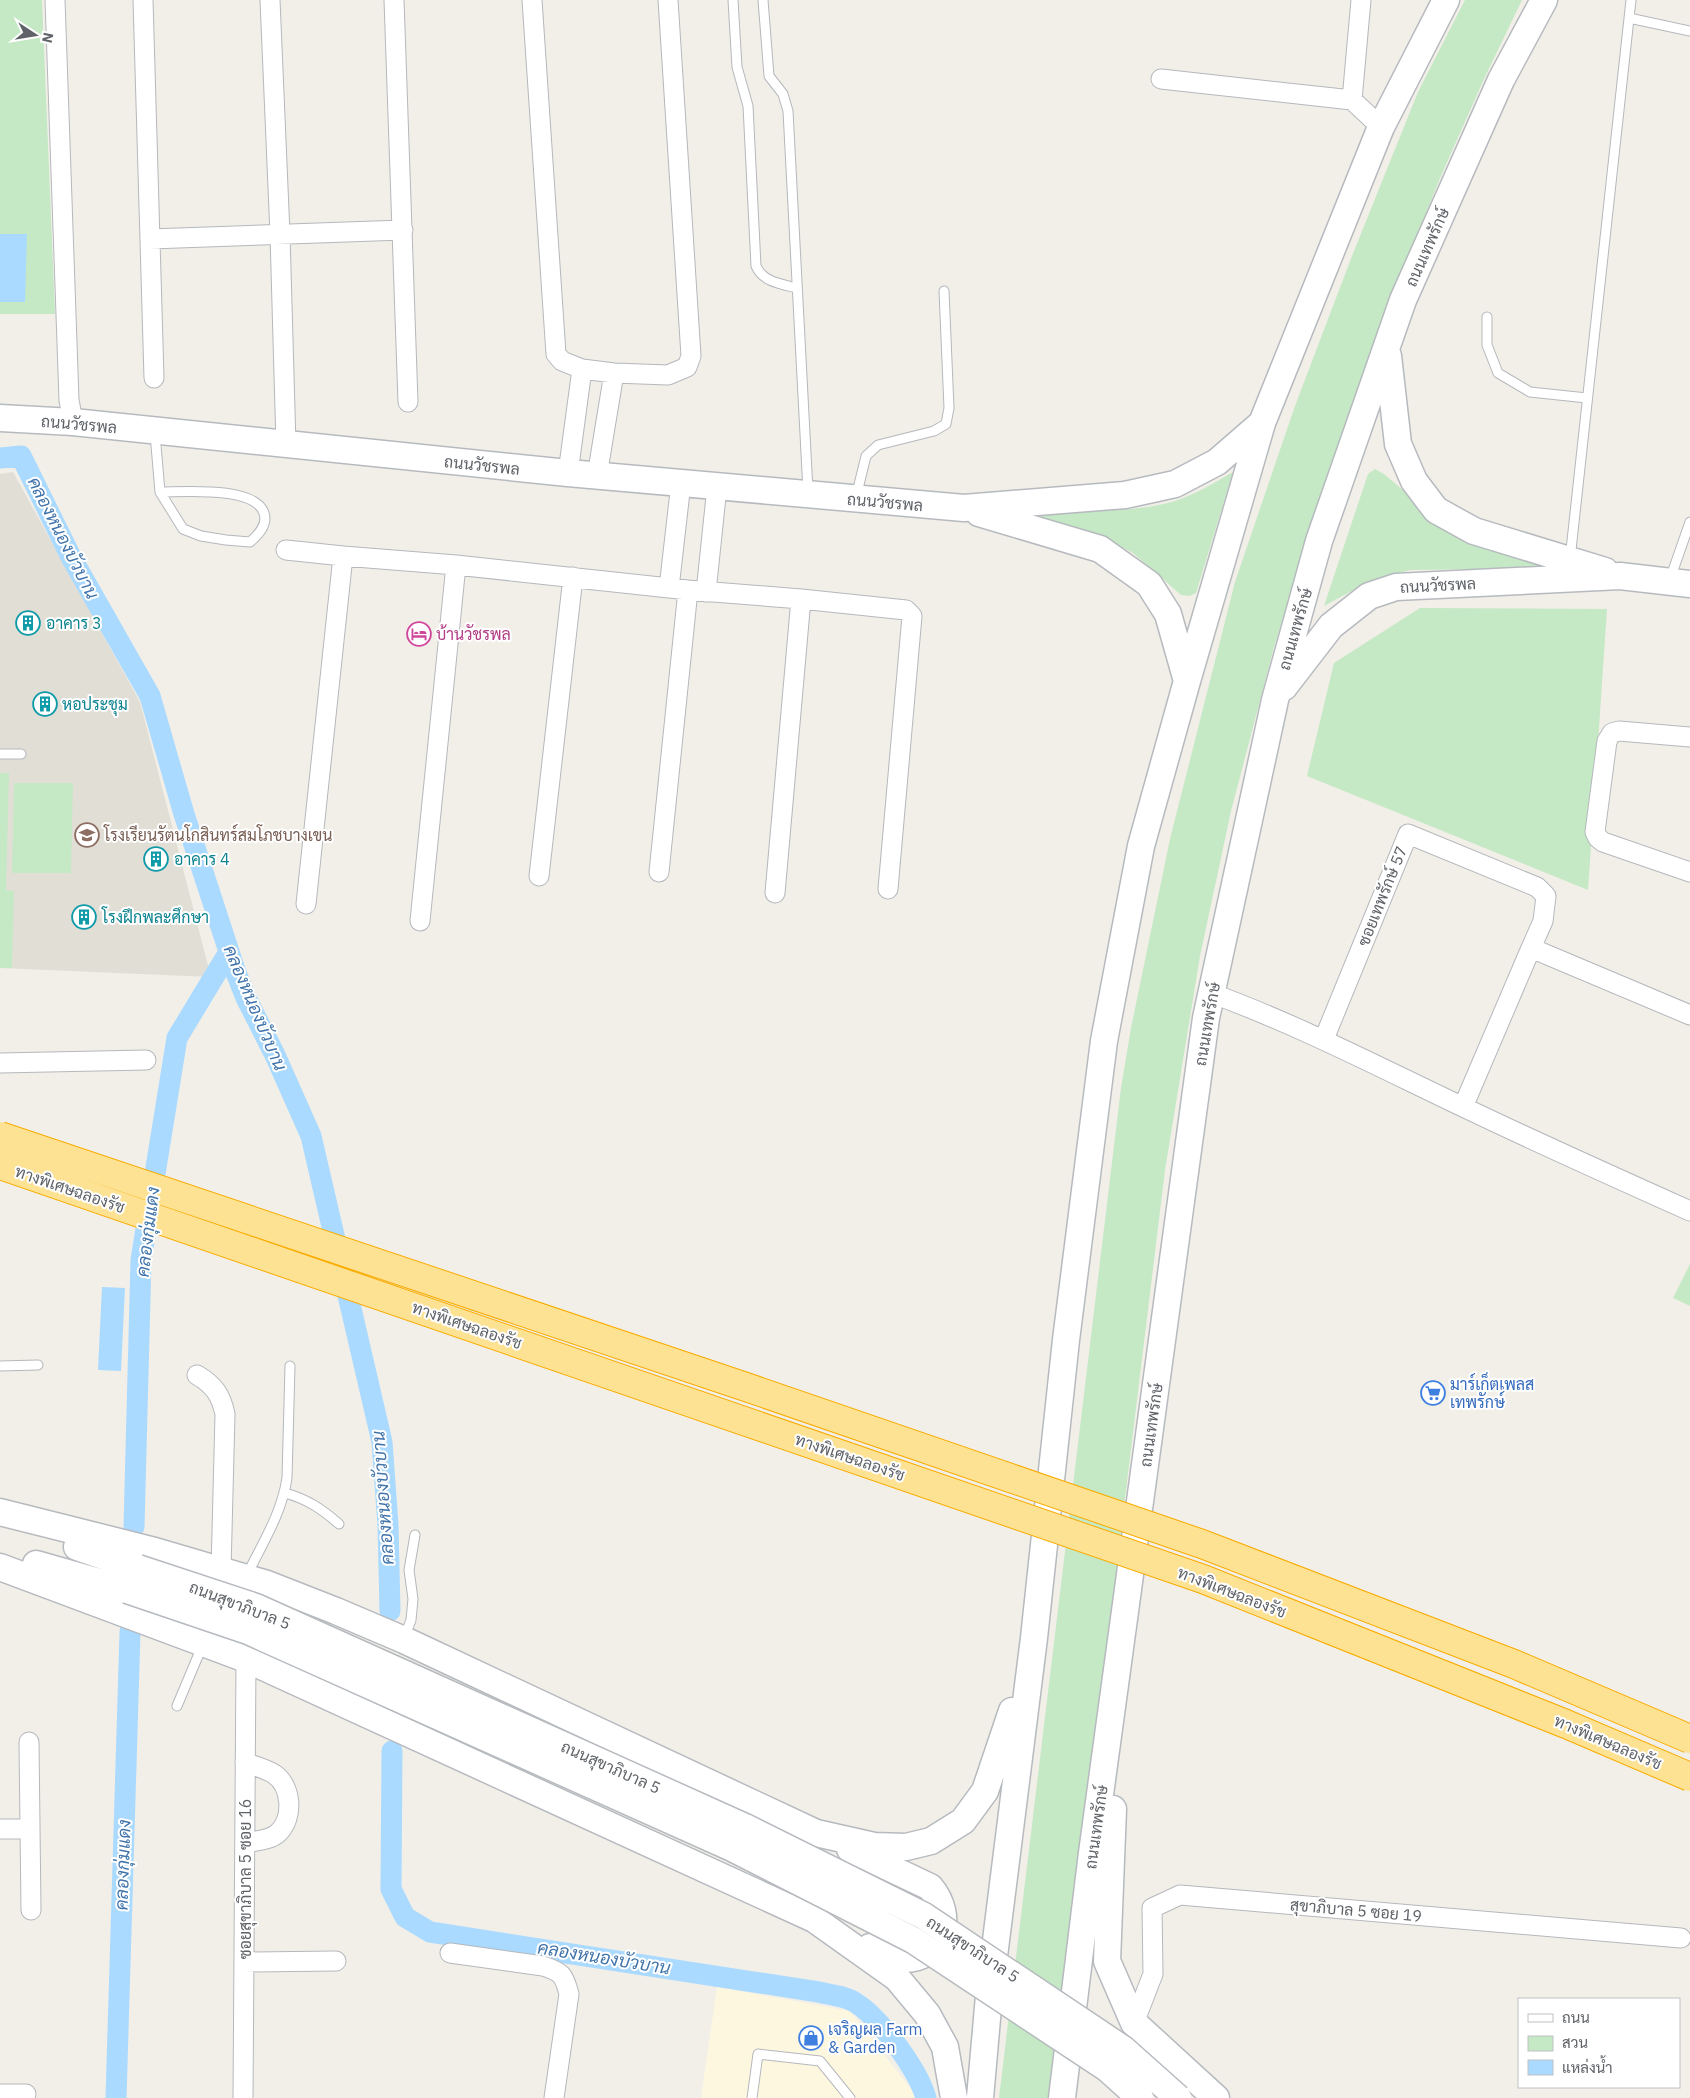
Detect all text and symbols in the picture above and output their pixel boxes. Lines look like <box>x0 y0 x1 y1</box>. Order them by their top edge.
north arrow <box>10 10 60 60</box>
text: N <box>38 31 58 45</box>
street label: ถนนเทพรักษ์ <box>1399 203 1453 290</box>
street label: ถนนวัชรพล <box>40 411 118 437</box>
street label: ถนนวัชรพล <box>443 451 521 479</box>
water label: คลองหนองบัวบาน <box>23 473 104 603</box>
street label: ถนนวัชรพล <box>846 489 924 515</box>
street label: ถนนวัชรพล <box>1399 573 1477 597</box>
street label: ถนนเทพรักษ์ <box>1272 585 1316 672</box>
building icon: อาคาร 3 <box>15 610 41 636</box>
place label: อาคาร 3 <box>46 613 102 633</box>
hotel icon: บ้านวัชรพล <box>406 621 432 647</box>
place label: บ้านวัชรพล <box>436 624 511 644</box>
building icon: หอประชุม <box>32 691 58 717</box>
place label: หอประชุม <box>62 694 128 716</box>
school or university icon: โรงเรียนรัตนโกสินทร์สมโภชบางเขน <box>74 822 100 848</box>
place label: โรงเรียนรัตนโกสินทร์สมโภชบางเขน <box>103 823 333 845</box>
street label: ซอยเทพรักษ์ 57 <box>1351 842 1411 949</box>
building icon: อาคาร 4 <box>143 846 169 872</box>
place label: อาคาร 4 <box>174 849 230 869</box>
building icon: โรงฝึกพละศึกษา <box>71 904 97 930</box>
place label: โรงฝึกพละศึกษา <box>101 906 209 927</box>
water label: คลองหนองบัวบาน <box>219 941 292 1075</box>
street label: ถนนเทพรักษ์ <box>1188 980 1224 1067</box>
street label: ทางพิเศษฉลองรัช <box>12 1161 128 1217</box>
water label: คลองกุ่มแดง <box>131 1186 165 1278</box>
street label: ทางพิเศษฉลองรัช <box>409 1297 525 1353</box>
place label: มาร์เก็ตเพลส เทพรักษ์ <box>1450 1371 1534 1412</box>
supermarket icon: มาร์เก็ตเพลส เทพรักษ์ <box>1420 1380 1446 1406</box>
street label: ถนนเทพรักษ์ <box>1133 1381 1167 1468</box>
street label: ทางพิเศษฉลองรัช <box>792 1429 908 1485</box>
water label: คลองหนองบัวบาน <box>366 1430 399 1566</box>
street label: ทางพิเศษฉลองรัช <box>1175 1562 1289 1622</box>
street label: ถนนสุขาภิบาล 5 <box>186 1577 293 1635</box>
street label: ทางพิเศษฉลองรัช <box>1551 1710 1665 1774</box>
street label: ถนนสุขาภิบาล 5 <box>557 1736 664 1800</box>
street label: ถนนเทพรักษ์ <box>1078 1783 1112 1870</box>
street label: ซอยสุขาภิบาล 5 ซอย 16 <box>235 1799 257 1959</box>
water label: คลองกุ่มแดง <box>109 1819 137 1911</box>
street label: สุขาภิบาล 5 ซอย 19 <box>1289 1894 1423 1928</box>
street label: ถนนสุขาภิบาล 5 <box>922 1912 1023 1988</box>
water label: คลองหนองบัวบาน <box>536 1936 673 1979</box>
legend <box>1518 1998 1680 2088</box>
text: ถนน <box>1562 2008 1590 2027</box>
place label: เจริญผล Farm & Garden <box>828 2019 923 2057</box>
shop icon: เจริญผล Farm & Garden <box>798 2025 824 2051</box>
text: สวน <box>1562 2033 1588 2052</box>
text: แหล่งน้ำ <box>1562 2055 1613 2077</box>

